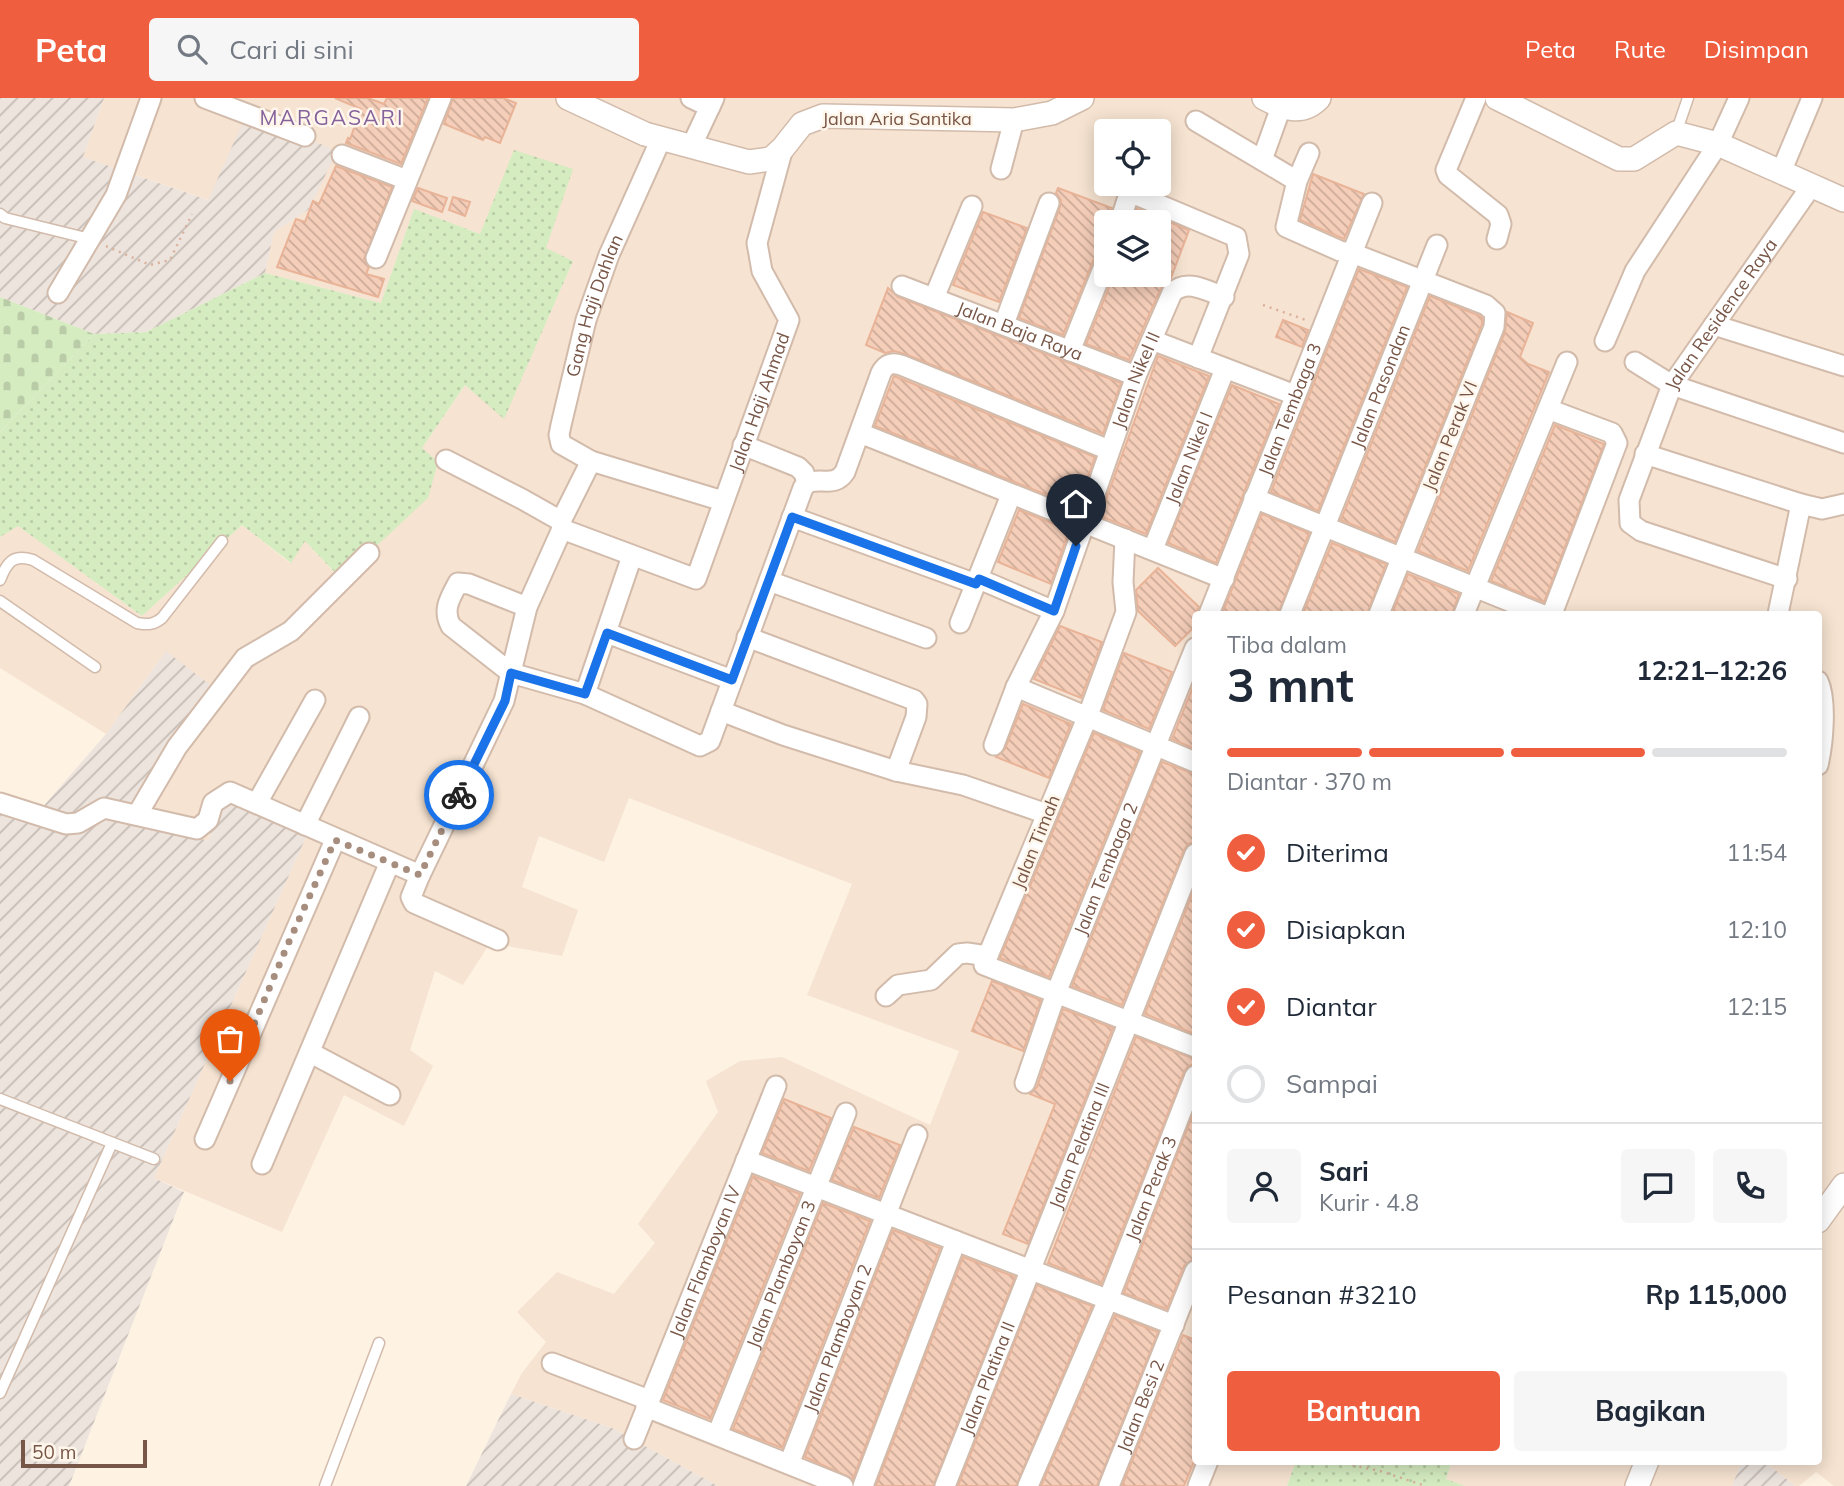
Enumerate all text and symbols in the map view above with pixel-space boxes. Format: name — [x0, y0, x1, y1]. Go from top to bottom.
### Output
search box — [149, 18, 639, 81]
text: Peta — [35, 29, 107, 70]
icon: search — [173, 30, 211, 68]
text: Cari di sini — [229, 33, 354, 66]
text: Peta — [1525, 34, 1576, 64]
text: Rute — [1614, 34, 1666, 64]
text: Disimpan — [1704, 34, 1809, 64]
district label: MARGASARI — [260, 104, 404, 130]
street label: Jalan Aria Santika — [822, 107, 972, 130]
map controls — [1094, 119, 1171, 287]
button: locate — [1094, 119, 1171, 196]
button: layers — [1094, 210, 1171, 287]
street label: Gang Haji Dahlan — [561, 230, 628, 379]
street label: Jalan Residence Raya — [1659, 234, 1782, 393]
street label: Jalan Baja Raya — [953, 296, 1086, 365]
street label: Jalan Pasondan — [1345, 321, 1415, 451]
street label: Jalan Nikel II — [1107, 328, 1165, 431]
street label: Jalan Haji Ahmad — [724, 329, 795, 475]
street label: Jalan Tembaga 3 — [1253, 340, 1326, 479]
street label: Jalan Perak VI — [1417, 377, 1482, 494]
street label: Jalan Nikel I — [1160, 408, 1218, 507]
pin — [1046, 474, 1106, 546]
icon: home — [1057, 485, 1095, 523]
text: Tiba dalam — [1227, 630, 1347, 659]
text: 12:21–12:26 — [1636, 654, 1787, 687]
text: 3 mnt — [1227, 656, 1354, 714]
courier — [424, 760, 494, 830]
text: Diantar · 370 m — [1227, 767, 1392, 796]
icon: bike — [440, 776, 478, 814]
street label: Jalan Timah — [1006, 791, 1065, 892]
street label: Jalan Tembaga 2 — [1069, 799, 1143, 938]
icon: check — [1227, 834, 1265, 872]
text: Diterima — [1286, 836, 1389, 869]
text: 11:54 — [1727, 838, 1787, 867]
icon: check — [1227, 911, 1265, 949]
text: Disiapkan — [1286, 913, 1406, 946]
text: 12:10 — [1727, 915, 1787, 944]
icon: check — [1227, 988, 1265, 1026]
text: Diantar — [1286, 990, 1377, 1023]
text: 12:15 — [1727, 992, 1787, 1021]
pin — [200, 1009, 260, 1081]
icon: bag — [211, 1020, 249, 1058]
text: Sampai — [1286, 1067, 1378, 1100]
street label: Jalan Pelatina III — [1044, 1079, 1115, 1212]
street label: Jalan Perak 3 — [1120, 1133, 1181, 1244]
button: person — [1227, 1149, 1301, 1223]
button: chat — [1621, 1149, 1695, 1223]
button: phone — [1713, 1149, 1787, 1223]
text: Sari — [1319, 1155, 1369, 1188]
street label: Jalan Flamboyan IV — [664, 1182, 746, 1341]
text: Kurir · 4.8 — [1319, 1188, 1419, 1217]
street label: Jalan Plamboyan 3 — [741, 1197, 821, 1351]
street label: Jalan Plamboyan 2 — [798, 1261, 877, 1415]
text: Pesanan #3210 — [1227, 1278, 1417, 1311]
text: Rp 115,000 — [1645, 1278, 1787, 1311]
street label: Jalan Platina II — [954, 1318, 1020, 1438]
street label: Jalan Besi 2 — [1112, 1356, 1169, 1456]
button: Bantuan — [1227, 1371, 1500, 1451]
button: Bagikan — [1514, 1371, 1787, 1451]
scale bar — [21, 1437, 147, 1469]
text: 50 m — [32, 1440, 76, 1464]

